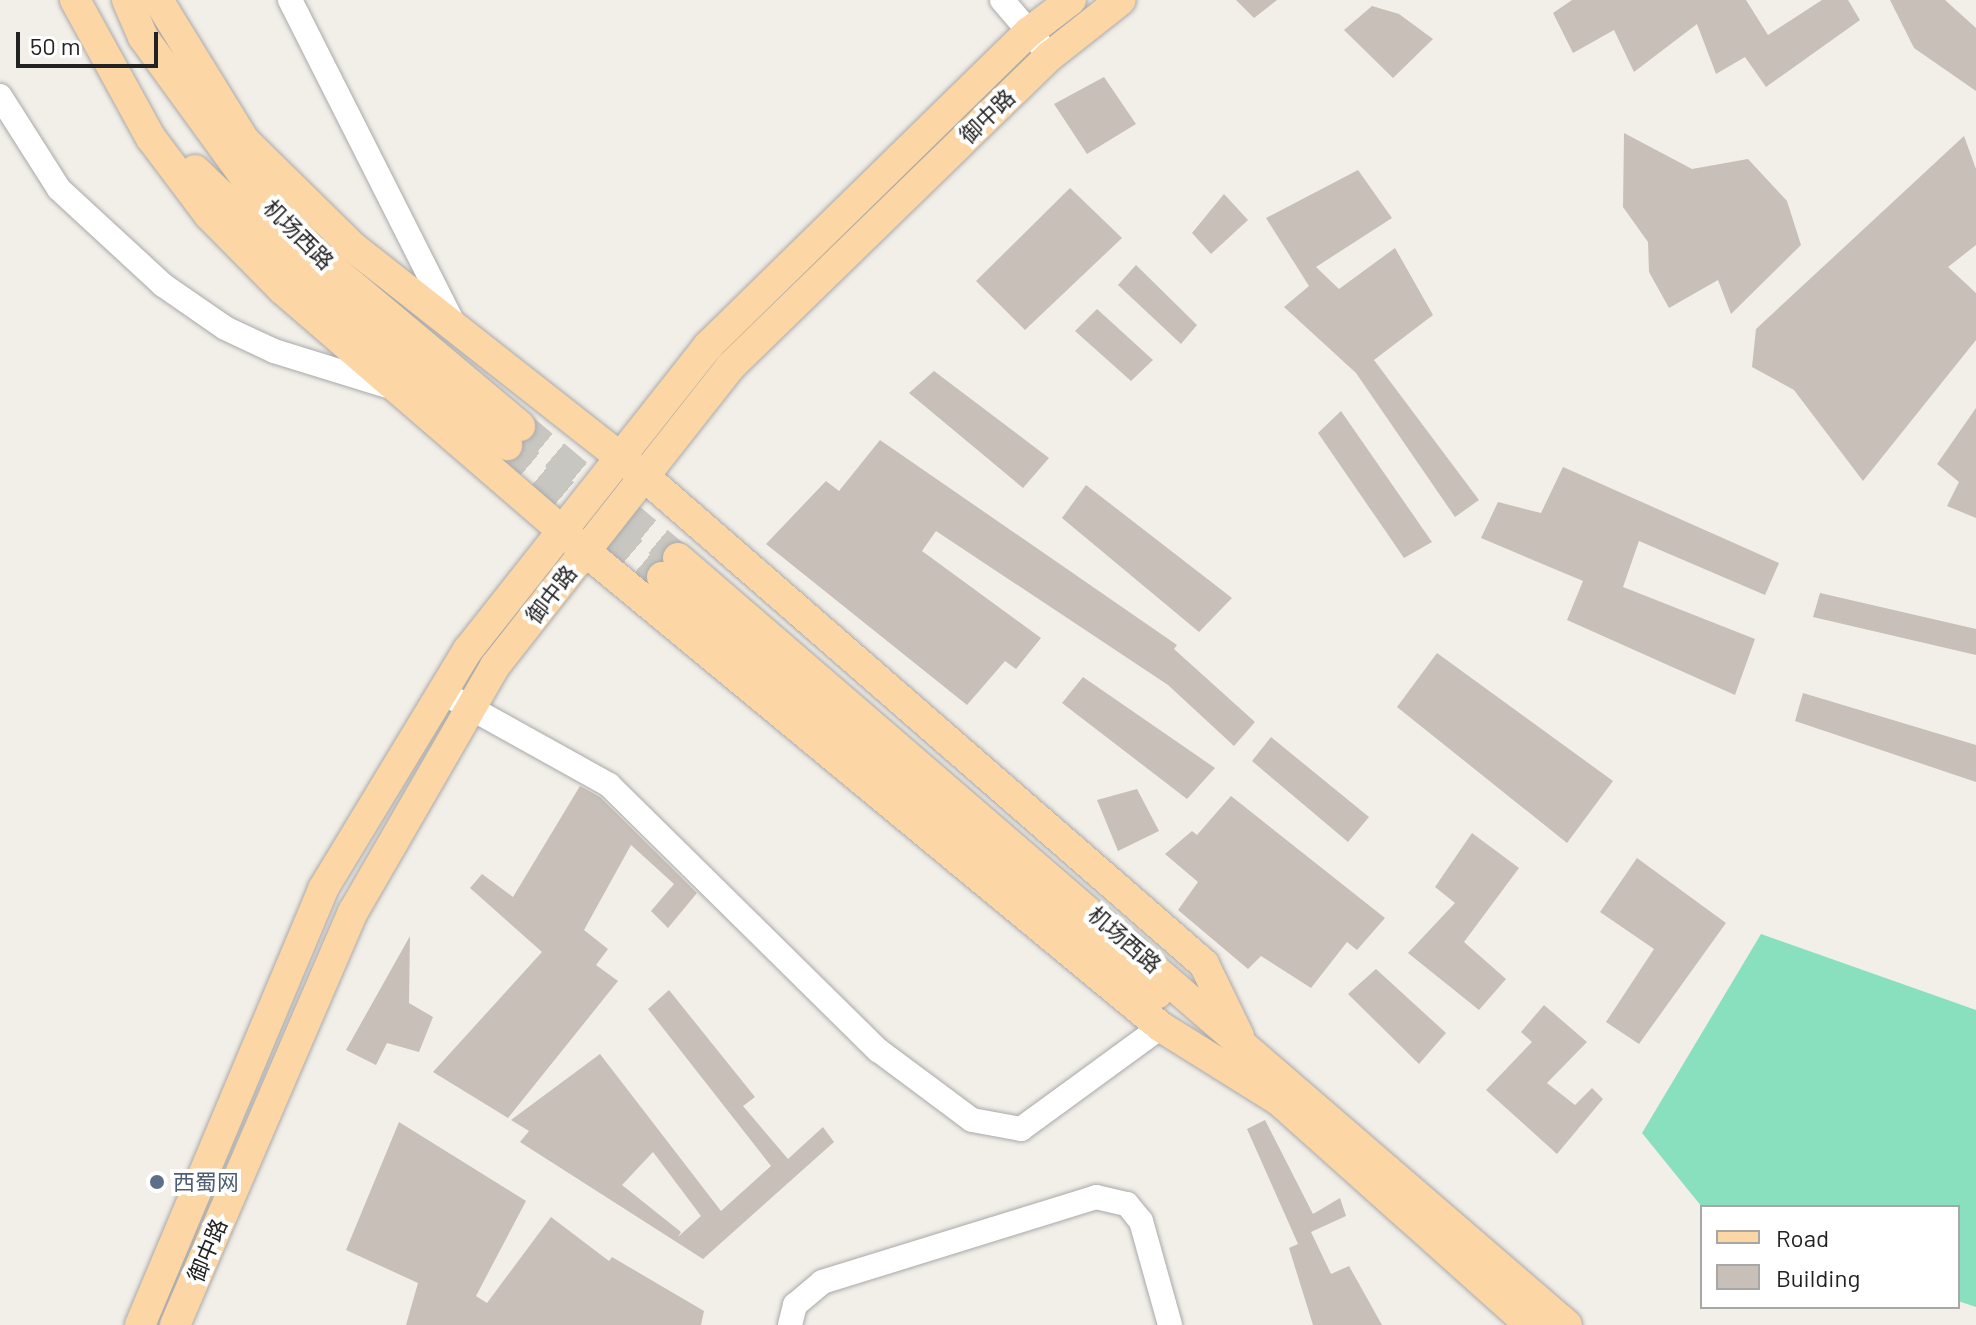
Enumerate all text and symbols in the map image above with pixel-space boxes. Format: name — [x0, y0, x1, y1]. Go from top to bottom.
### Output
scale bar — [20, 16, 162, 66]
text: 50 m — [30, 31, 81, 60]
street label: 御中路 — [954, 84, 1020, 148]
street label: 机场西路 — [259, 194, 339, 274]
street label: 御中路 — [520, 560, 582, 628]
street label: 机场西路 — [1083, 900, 1167, 978]
place label: 西蜀网 — [173, 1169, 239, 1195]
marker: 西蜀网 — [148, 1173, 166, 1191]
legend — [1700, 1205, 1960, 1309]
street label: 御中路 — [182, 1214, 232, 1286]
text: Road — [1776, 1223, 1829, 1252]
text: Building — [1776, 1263, 1860, 1292]

